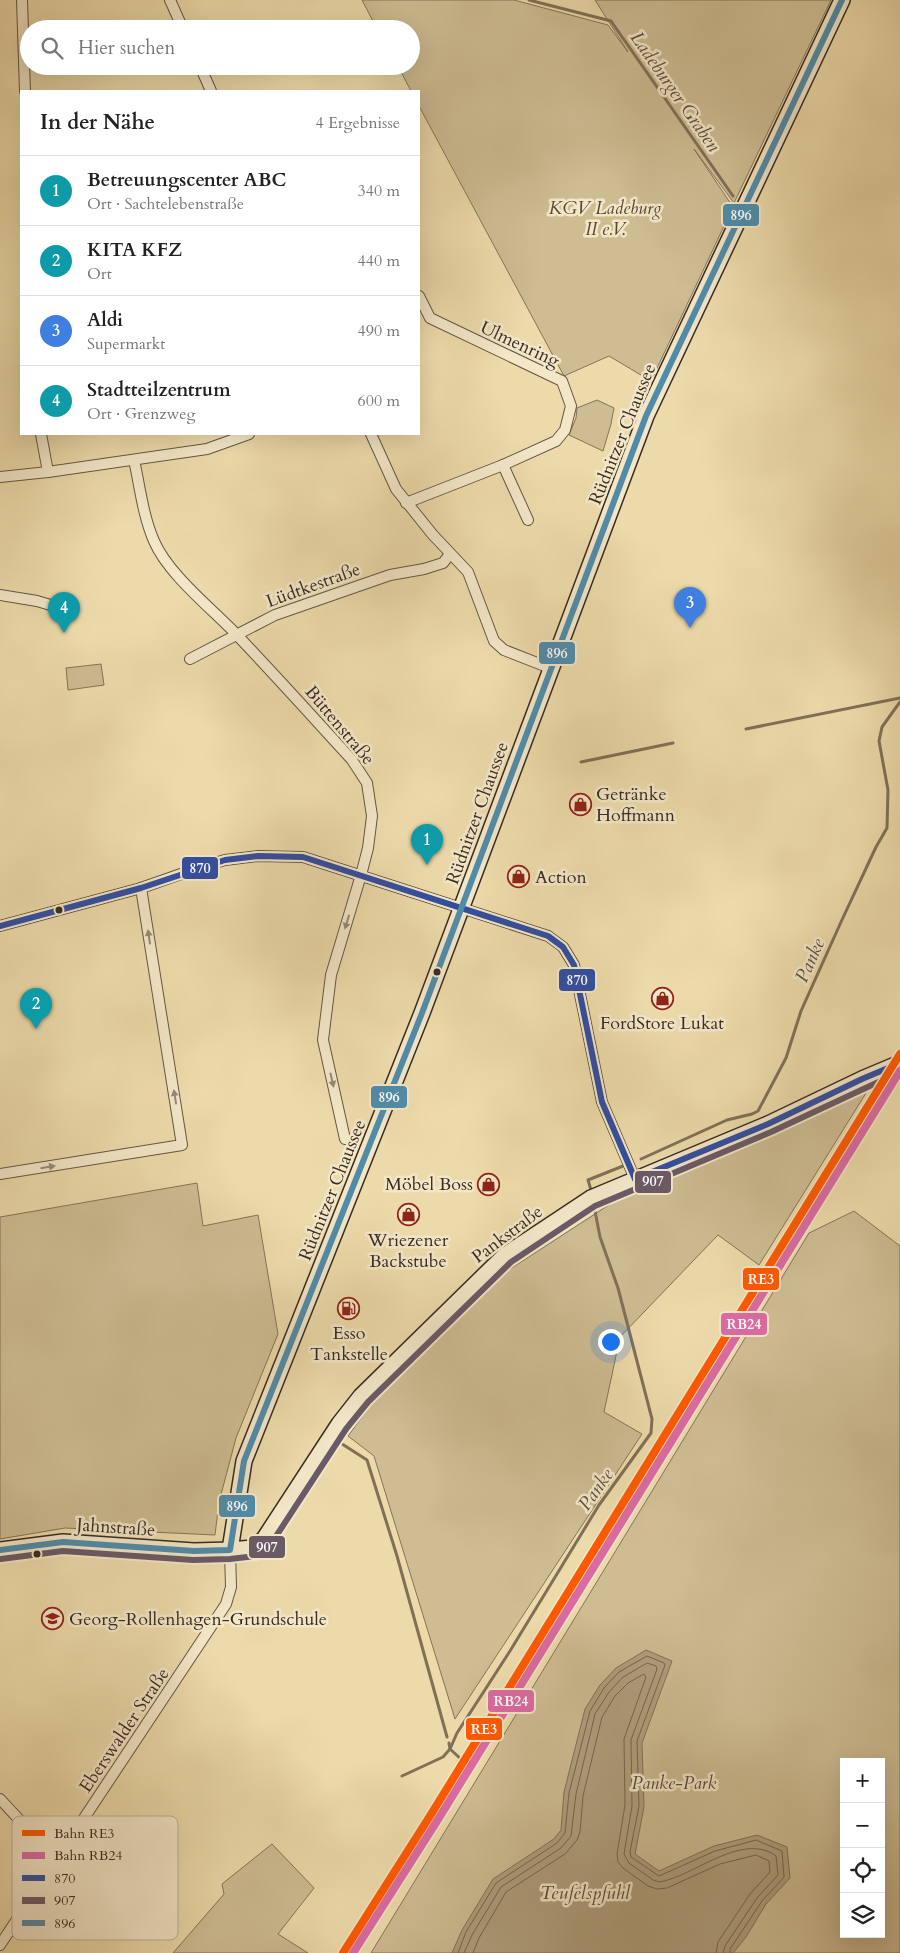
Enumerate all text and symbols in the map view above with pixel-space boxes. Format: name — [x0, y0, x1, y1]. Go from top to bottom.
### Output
search box — [20, 20, 420, 75]
water label: Ladeburger Graben — [624, 26, 727, 158]
icon: search — [38, 34, 66, 62]
text: Hier suchen — [78, 35, 175, 61]
text: In der Nähe — [40, 108, 155, 137]
text: 4 Ergebnisse — [315, 112, 400, 134]
text: Betreuungscenter ABC — [87, 167, 286, 193]
text: 1 — [52, 180, 60, 202]
text: 340 m — [358, 180, 400, 202]
text: Ort · Sachtelebenstraße — [87, 193, 244, 215]
park label: KGV Ladeburg II e.V. — [549, 196, 661, 242]
line badge: 896 — [722, 203, 760, 227]
text: 896 — [730, 206, 752, 225]
text: KITA KFZ — [87, 237, 182, 263]
text: 2 — [52, 250, 60, 272]
text: 440 m — [358, 250, 400, 272]
text: Ort — [87, 263, 112, 285]
text: Aldi — [87, 307, 123, 333]
street label: Ulmenring — [476, 315, 564, 374]
text: 3 — [52, 320, 60, 342]
text: 490 m — [358, 320, 400, 342]
text: Supermarkt — [87, 333, 165, 355]
street label: Rüdnitzer Chaussee — [583, 360, 662, 509]
text: Stadtteilzentrum — [87, 377, 231, 403]
text: 4 — [52, 390, 60, 412]
text: 600 m — [358, 390, 400, 412]
text: Ort · Grenzweg — [87, 403, 195, 425]
street label: Lüdtkestraße — [262, 557, 364, 614]
pin: 3 — [674, 587, 706, 628]
pin: 4 — [48, 592, 80, 633]
line badge: 896 — [538, 641, 576, 665]
text: 896 — [546, 644, 568, 663]
street label: Büttenstraße — [299, 680, 380, 770]
street label: Rüdnitzer Chaussee — [440, 738, 515, 888]
place label: Getränke Hoffmann — [596, 782, 676, 828]
shop icon: Getränke Hoffmann — [568, 792, 592, 816]
pin: 1 — [411, 824, 443, 865]
line badge: 870 — [181, 856, 219, 880]
text: 870 — [189, 859, 211, 878]
shop icon: Action — [507, 865, 531, 889]
place label: Action — [535, 865, 587, 890]
unlabelled marker — [54, 905, 64, 915]
one-way arrow — [343, 914, 351, 929]
one-way arrow — [145, 928, 153, 944]
water label: Panke — [789, 934, 831, 987]
unlabelled marker — [432, 967, 442, 977]
line badge: 870 — [558, 968, 596, 992]
text: 870 — [566, 971, 588, 990]
shop icon: FordStore Lukat — [650, 986, 674, 1010]
pin: 2 — [20, 988, 52, 1029]
place label: FordStore Lukat — [600, 1011, 724, 1036]
one-way arrow — [328, 1073, 336, 1088]
line badge: 896 — [370, 1085, 408, 1109]
text: 896 — [378, 1088, 400, 1107]
one-way arrow — [171, 1089, 179, 1105]
street label: Rüdnitzer Chaussee — [293, 1116, 372, 1265]
one-way arrow — [41, 1162, 57, 1170]
line badge: 907 — [634, 1170, 672, 1194]
place label: Möbel Boss — [385, 1172, 473, 1197]
shop icon: Möbel Boss — [477, 1172, 501, 1196]
text: 907 — [642, 1172, 664, 1191]
street label: Pankstraße — [467, 1199, 548, 1269]
shop icon: Wriezener Backstube — [396, 1203, 420, 1227]
place label: Wriezener Backstube — [367, 1228, 449, 1274]
line badge: RE3 — [742, 1267, 780, 1291]
text: RE3 — [748, 1270, 774, 1289]
fuel station icon: Esso Tankstelle — [337, 1296, 361, 1320]
line badge: RB24 — [720, 1312, 768, 1336]
text: RB24 — [727, 1315, 761, 1334]
place label: Esso Tankstelle — [310, 1321, 388, 1367]
your location — [598, 1329, 624, 1355]
water label: Panke — [572, 1463, 620, 1516]
line badge: 896 — [218, 1494, 256, 1518]
text: 896 — [226, 1497, 248, 1516]
street label: Jahnstraße — [73, 1512, 156, 1543]
line badge: 907 — [248, 1535, 286, 1559]
text: 907 — [256, 1538, 278, 1557]
unlabelled marker — [32, 1549, 42, 1559]
school or university icon: Georg-Rollenhagen-Grundschule — [41, 1607, 65, 1631]
place label: Georg-Rollenhagen-Grundschule — [69, 1607, 327, 1632]
street label: Eberswalder Straße — [73, 1663, 175, 1798]
line badge: RB24 — [487, 1689, 535, 1713]
text: RB24 — [494, 1692, 528, 1711]
line badge: RE3 — [465, 1717, 503, 1741]
text: RE3 — [471, 1720, 497, 1739]
map controls — [840, 1758, 885, 1938]
button: + — [840, 1758, 885, 1803]
park label: Panke-Park — [631, 1771, 717, 1796]
button: − — [840, 1803, 885, 1848]
legend — [12, 1816, 178, 1940]
text: Bahn RE3 — [54, 1824, 114, 1843]
text: Bahn RB24 — [54, 1846, 123, 1865]
button: locate — [840, 1848, 885, 1893]
text: 870 — [54, 1869, 76, 1888]
water label: Teufelspfuhl — [540, 1880, 631, 1906]
text: 907 — [54, 1891, 76, 1910]
button: layers — [840, 1893, 885, 1938]
text: 896 — [54, 1914, 76, 1933]

